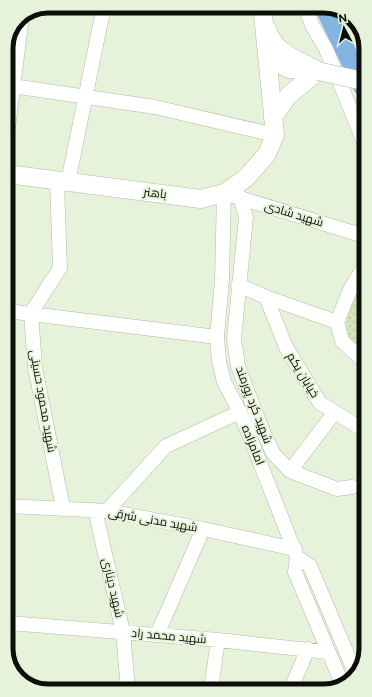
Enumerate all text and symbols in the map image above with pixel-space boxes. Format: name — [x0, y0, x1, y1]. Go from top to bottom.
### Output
north arrow — [324, 8, 364, 48]
text: N — [338, 12, 348, 26]
street label: باهنر — [142, 185, 167, 201]
street label: شهید شادی — [263, 198, 325, 230]
street label: شهید محمود حسینی — [27, 349, 59, 454]
street label: خیابان یکم — [283, 350, 322, 401]
street label: شهید کرد پورمند — [231, 364, 275, 446]
street label: امامزاده — [239, 423, 267, 467]
street label: شهید مدنی شرقی — [107, 505, 199, 535]
street label: شهید دیناری — [99, 557, 127, 619]
street label: شهید محمد راد — [131, 626, 207, 646]

